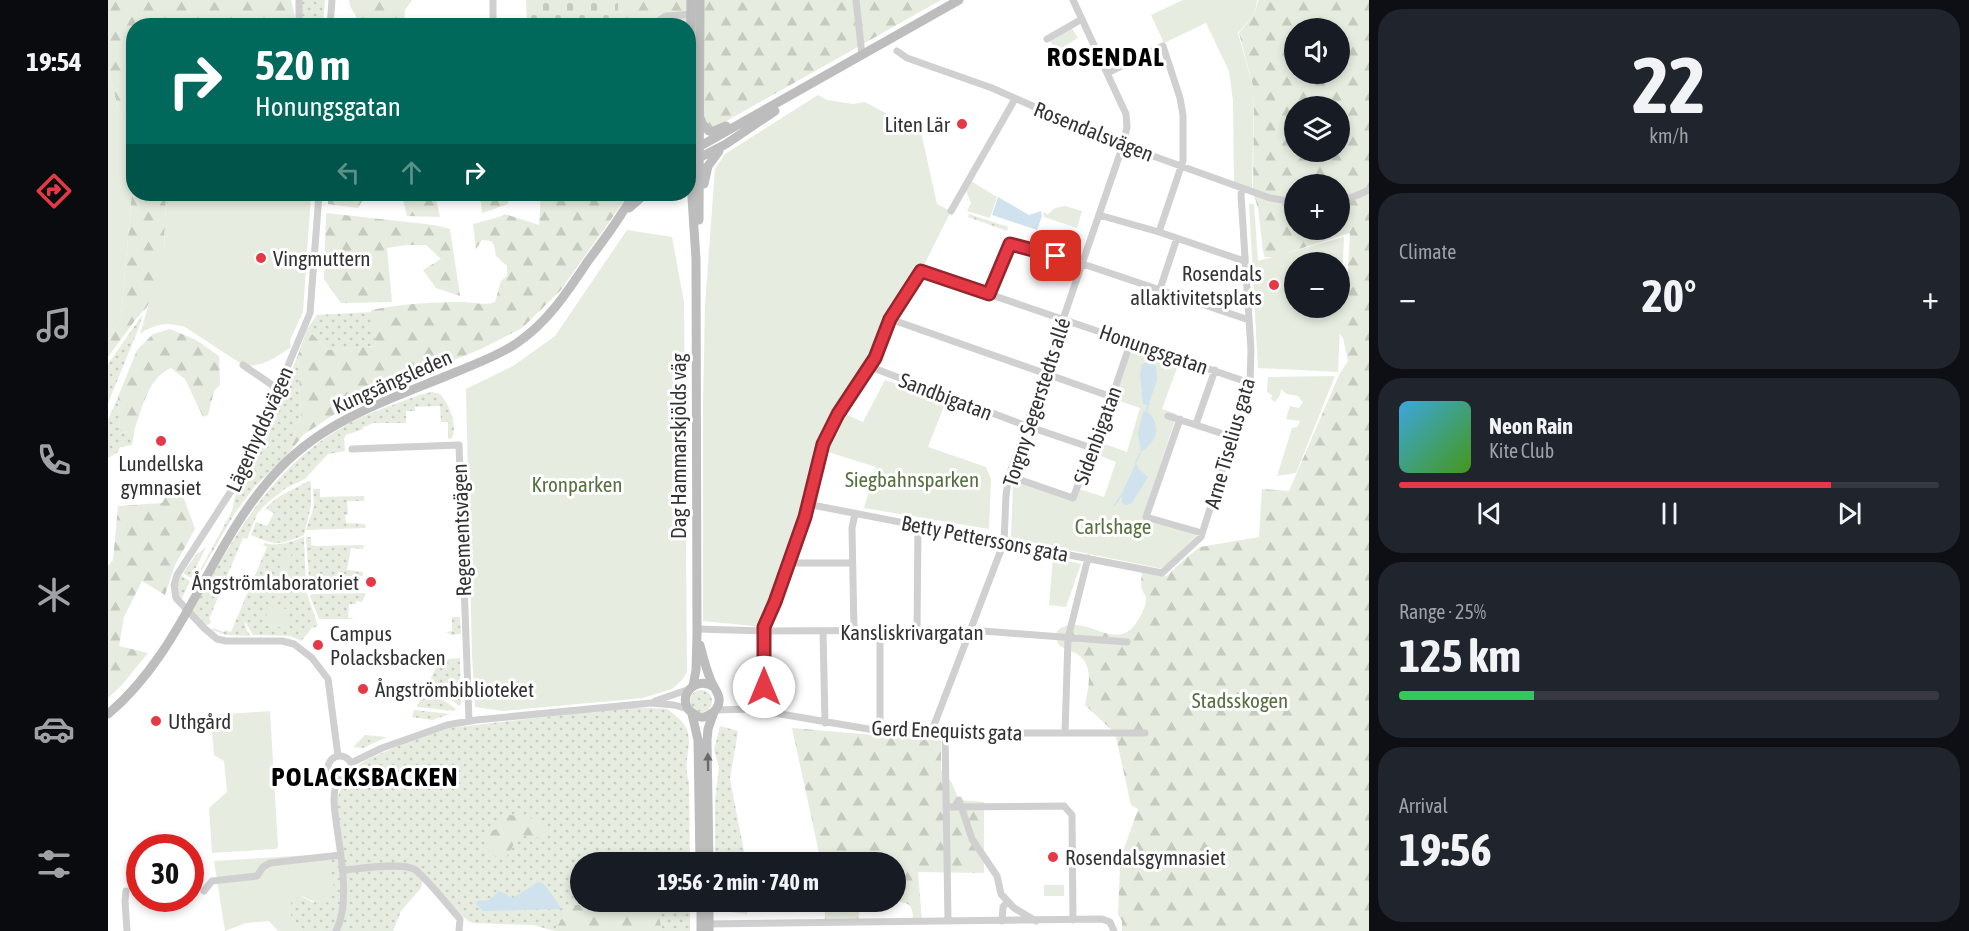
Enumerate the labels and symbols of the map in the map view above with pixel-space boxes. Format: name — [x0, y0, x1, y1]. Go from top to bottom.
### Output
district label: ROSENDAL — [1047, 41, 1165, 72]
street label: Rosendalsvägen — [1031, 96, 1157, 166]
place label: Liten Lär — [885, 112, 951, 136]
marker: Liten Lär — [955, 117, 969, 131]
pin — [1030, 230, 1081, 281]
place label: Vingmuttern — [273, 246, 370, 270]
marker: Vingmuttern — [254, 251, 268, 265]
place label: Rosendals allaktivitetsplats — [1130, 261, 1262, 309]
marker: Rosendals allaktivitetsplats — [1267, 278, 1281, 292]
street label: Torgny Segerstedts allé — [997, 315, 1075, 489]
street label: Honungsgatan — [1096, 319, 1212, 379]
street label: Kungsängsleden — [329, 344, 455, 418]
street label: Dag Hammarskjölds väg — [666, 353, 690, 539]
street label: Lägerhyddsvägen — [221, 363, 297, 495]
street label: Sandbigatan — [896, 367, 996, 425]
street label: Arne Tiselius gata — [1199, 375, 1259, 511]
street label: Sidenbigatan — [1068, 383, 1126, 487]
marker: Lundellska gymnasiet — [154, 434, 168, 448]
place label: Lundellska gymnasiet — [118, 451, 204, 499]
street label: Regementsvägen — [447, 463, 475, 597]
park label: Siegbahnsparken — [845, 467, 979, 491]
park label: Kronparken — [532, 472, 623, 496]
street label: Betty Petterssons gata — [899, 510, 1071, 566]
park label: Carlshage — [1075, 514, 1151, 538]
place label: Ångströmlaboratoriet — [192, 570, 359, 594]
marker: Ångströmlaboratoriet — [364, 575, 378, 589]
street label: Kansliskrivargatan — [840, 620, 984, 644]
place label: Campus Polacksbacken — [330, 621, 446, 669]
marker: Campus Polacksbacken — [311, 638, 325, 652]
position arrow — [732, 655, 796, 719]
place label: Ångströmbiblioteket — [375, 677, 534, 701]
marker: Ångströmbiblioteket — [356, 682, 370, 696]
park label: Stadsskogen — [1192, 688, 1288, 712]
place label: Uthgård — [168, 709, 231, 733]
marker: Uthgård — [149, 714, 163, 728]
street label: Gerd Enequists gata — [871, 715, 1023, 745]
one-way arrow — [703, 753, 713, 772]
district label: POLACKSBACKEN — [271, 761, 459, 792]
speed limit sign: 30 — [126, 834, 204, 912]
place label: Rosendalsgymnasiet — [1065, 845, 1226, 869]
marker: Rosendalsgymnasiet — [1046, 850, 1060, 864]

